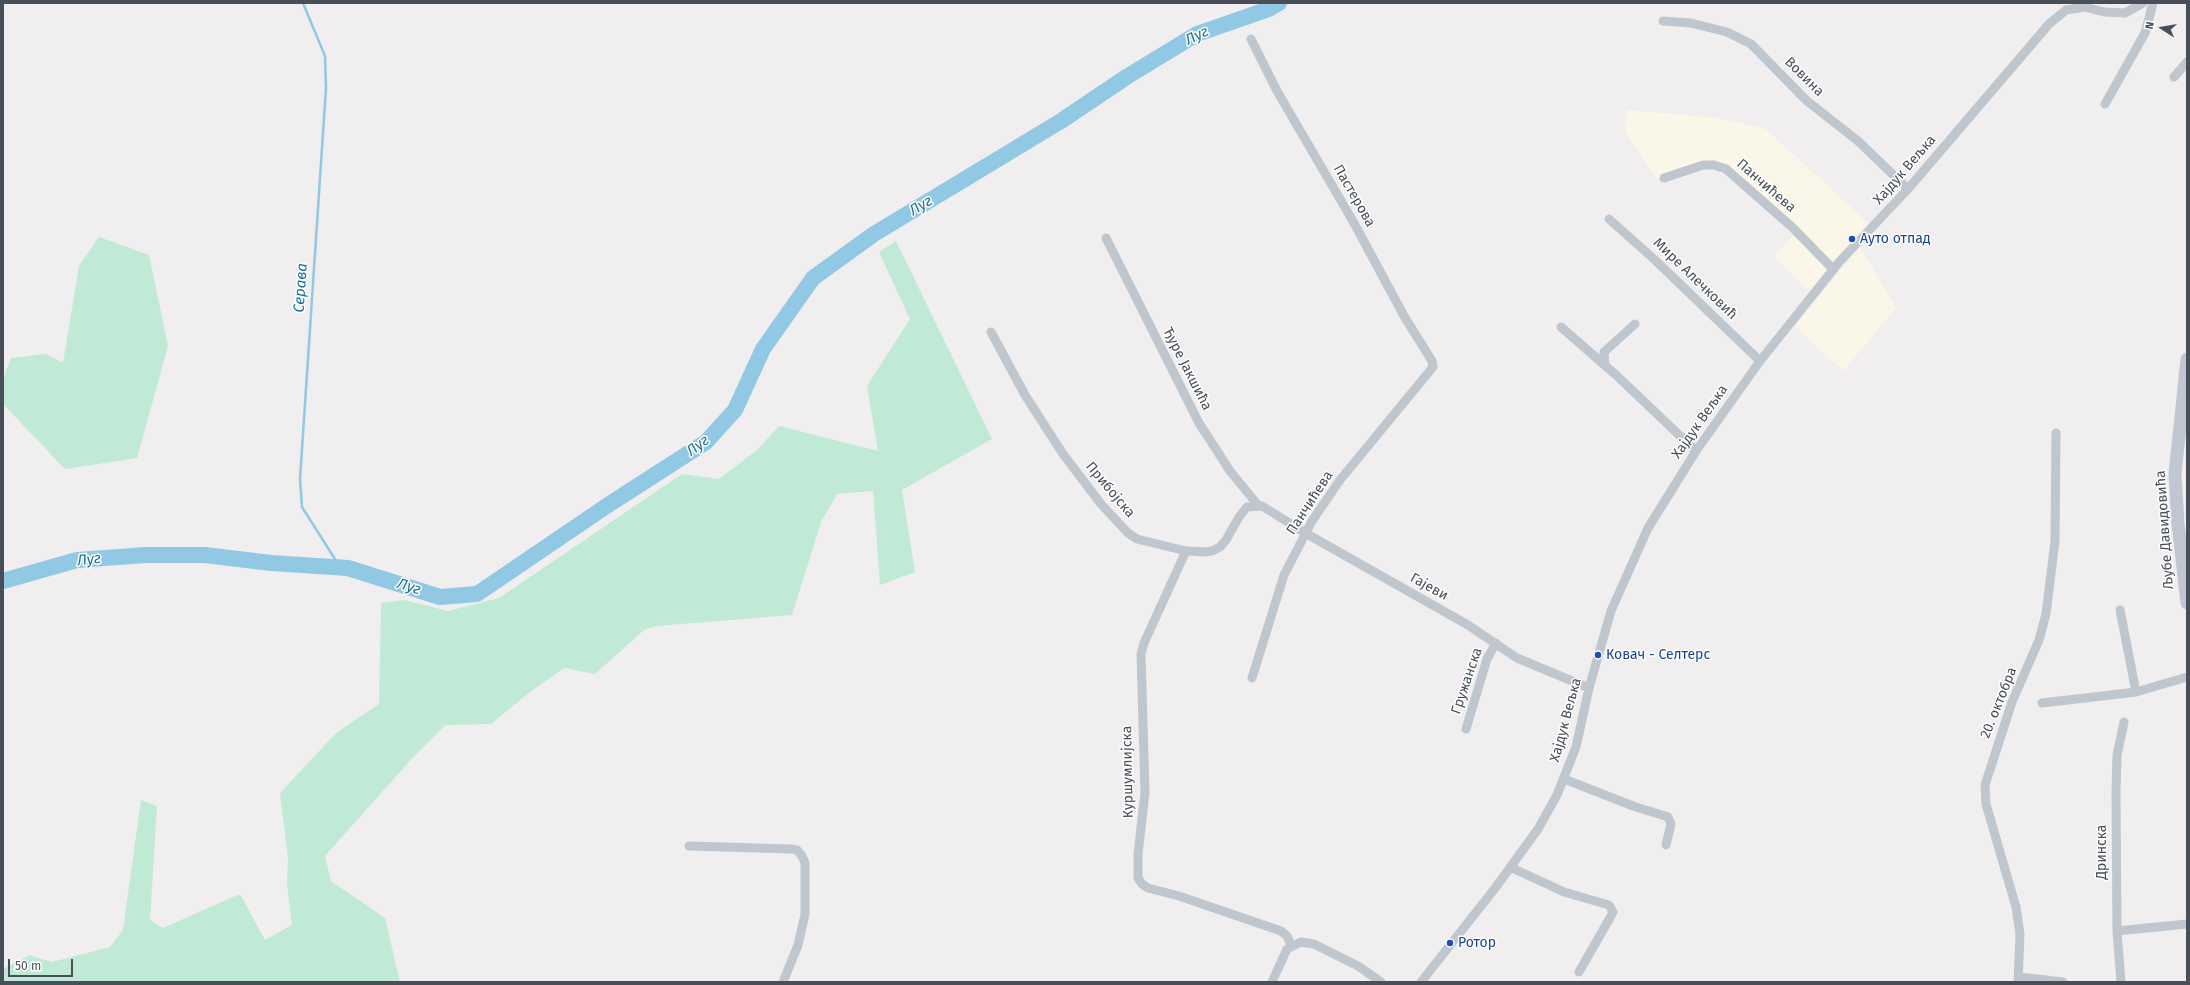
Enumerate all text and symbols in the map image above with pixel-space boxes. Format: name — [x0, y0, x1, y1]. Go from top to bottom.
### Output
north arrow — [2142, 8, 2182, 48]
text: N — [2143, 20, 2157, 30]
water label: Луг — [1182, 23, 1212, 49]
street label: Вовина — [1781, 54, 1827, 100]
street label: Хајдук Вељка — [1870, 132, 1940, 208]
street label: Панчићева — [1733, 156, 1799, 216]
street label: Пастерова — [1329, 162, 1379, 230]
water label: Луг — [906, 192, 936, 220]
place label: Ауто отпад — [1860, 231, 1931, 247]
marker: Ауто отпад — [1847, 234, 1857, 244]
street label: Мире Алечковић — [1649, 235, 1741, 323]
water label: Серава — [290, 263, 312, 313]
street label: Ђуре Јакшића — [1159, 325, 1215, 413]
street label: Хајдук Вељка — [1668, 382, 1732, 462]
water label: Луг — [683, 432, 713, 460]
street label: Прибојска — [1082, 459, 1138, 521]
street label: Панчићева — [1283, 468, 1337, 538]
street label: Љубе Давидовића — [2152, 470, 2178, 590]
water label: Луг — [76, 550, 102, 570]
street label: Гајеви — [1407, 570, 1451, 604]
water label: Луг — [395, 575, 423, 599]
street label: Гружанска — [1448, 645, 1486, 717]
place label: Ковач - Селтерс — [1606, 647, 1710, 663]
marker: Ковач - Селтерс — [1593, 650, 1603, 660]
street label: 20. октобра — [1977, 665, 2021, 741]
street label: Хајдук Вељка — [1547, 676, 1585, 764]
street label: Куршумлијска — [1119, 726, 1137, 818]
street label: Дринска — [2094, 825, 2110, 879]
place label: Ротор — [1458, 935, 1496, 951]
marker: Ротор — [1445, 938, 1455, 948]
scale bar — [10, 951, 75, 977]
text: 50 m — [15, 959, 41, 973]

